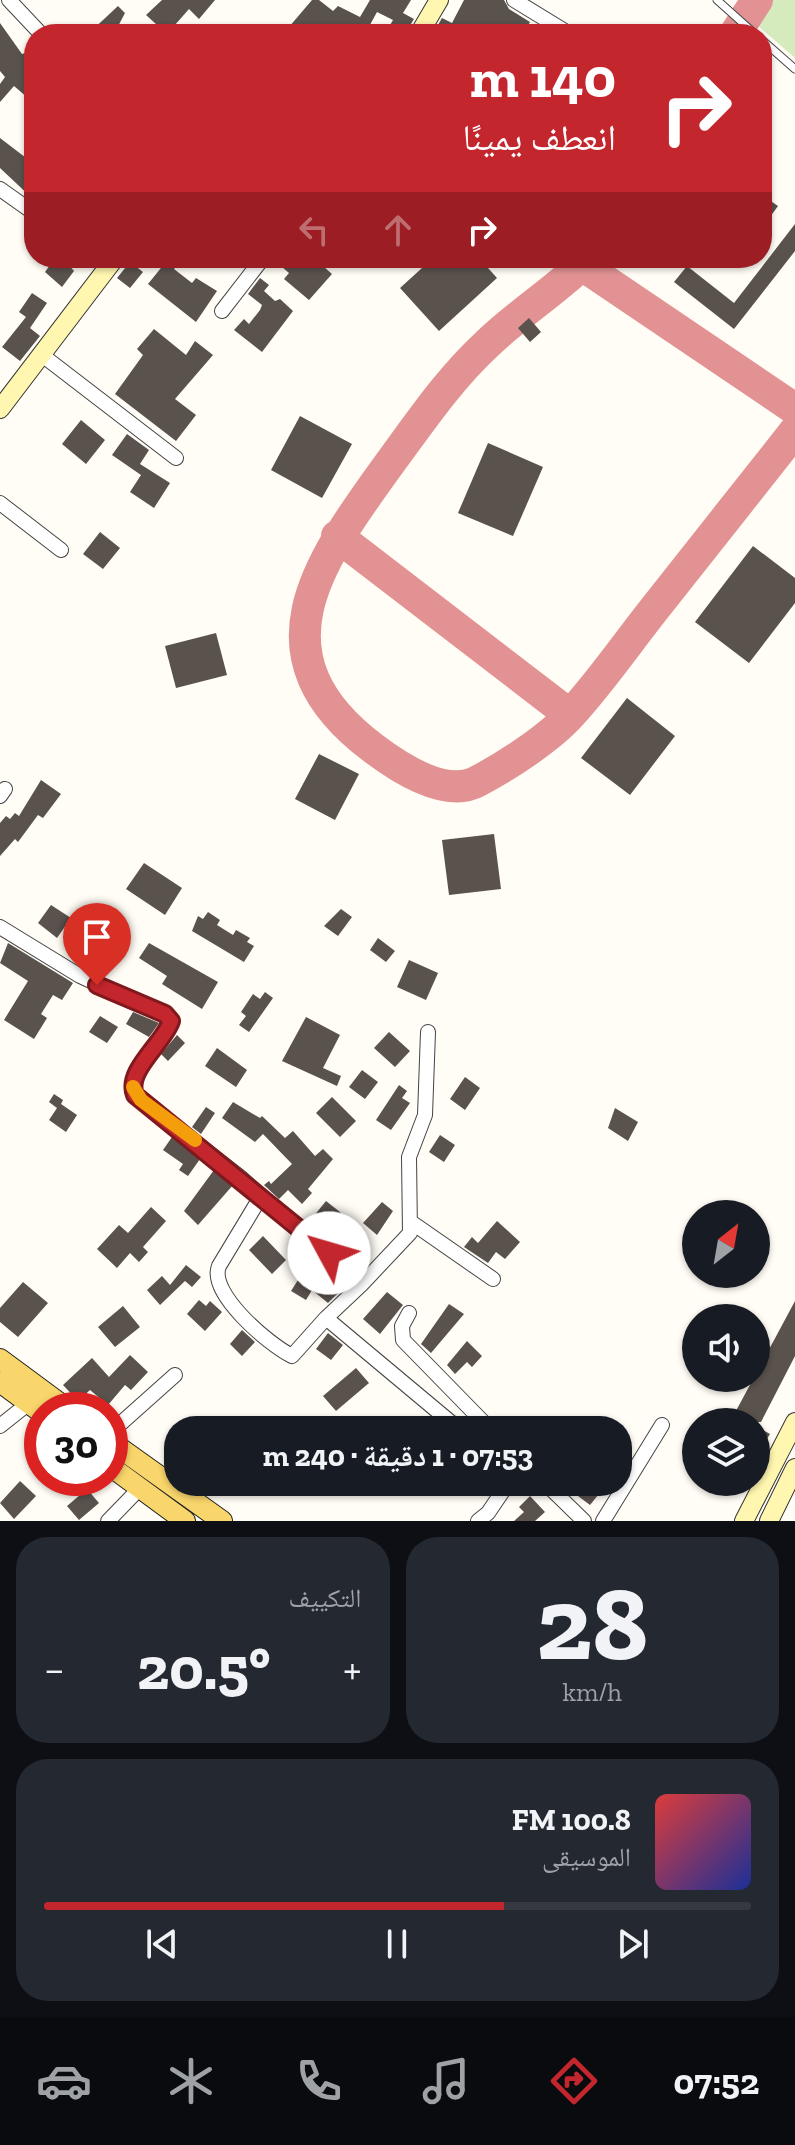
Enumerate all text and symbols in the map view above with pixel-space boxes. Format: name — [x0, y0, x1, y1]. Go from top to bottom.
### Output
text: 140 m — [470, 44, 616, 111]
icon: right — [644, 56, 748, 160]
text: انعطف يمينًا — [463, 116, 616, 159]
icon: left — [292, 208, 336, 252]
icon: ahead — [376, 208, 420, 252]
icon: right — [460, 208, 504, 252]
pin — [63, 903, 131, 985]
icon: arrive — [75, 915, 119, 959]
north arrow — [682, 1200, 770, 1288]
map controls — [682, 1200, 770, 1496]
position arrow — [287, 1211, 371, 1295]
button: sound — [682, 1304, 770, 1392]
speed limit sign: 30 — [24, 1392, 128, 1496]
button: layers — [682, 1408, 770, 1496]
text: 07:53 · 1 دقيقة · 240 m — [263, 1438, 533, 1474]
text: 28 — [536, 1561, 648, 1686]
text: التكييف — [289, 1582, 362, 1614]
text: 20.5° — [137, 1632, 271, 1704]
text: − — [44, 1642, 65, 1695]
text: + — [343, 1642, 362, 1695]
text: km/h — [563, 1676, 622, 1708]
text: 100.8 FM — [512, 1802, 631, 1838]
text: الموسيقى — [542, 1841, 631, 1873]
icon: previous — [140, 1922, 184, 1966]
icon: pause — [375, 1922, 419, 1966]
icon: next — [611, 1922, 655, 1966]
icon: car — [36, 2053, 92, 2109]
icon: climate — [163, 2053, 219, 2109]
icon: phone — [291, 2053, 347, 2109]
icon: music — [418, 2053, 474, 2109]
icon: directions — [546, 2053, 602, 2109]
text: 07:52 — [674, 2060, 759, 2103]

